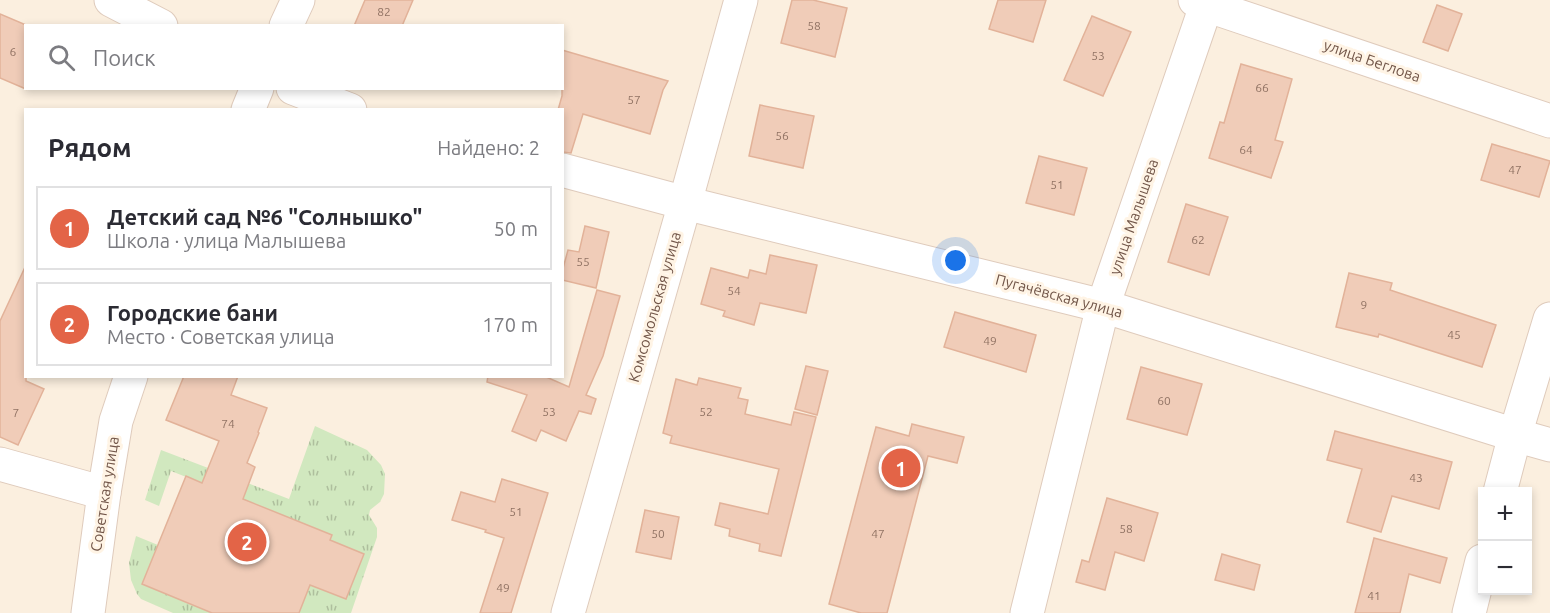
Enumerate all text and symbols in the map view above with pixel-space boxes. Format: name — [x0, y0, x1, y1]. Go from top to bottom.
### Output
house number: 82 — [377, 5, 391, 18]
house number: 58 — [807, 19, 821, 32]
search box — [24, 24, 564, 90]
street label: улица Беглова — [1322, 36, 1423, 85]
icon: search — [45, 41, 78, 74]
house number: 6 — [10, 45, 17, 58]
text: Поиск — [93, 45, 156, 70]
house number: 53 — [1091, 49, 1105, 62]
house number: 66 — [1255, 81, 1269, 94]
house number: 57 — [627, 93, 641, 106]
house number: 56 — [775, 129, 789, 142]
text: Рядом — [48, 133, 132, 162]
text: Найдено: 2 — [437, 136, 540, 159]
house number: 64 — [1239, 143, 1253, 156]
street label: улица Малышева — [1106, 157, 1161, 277]
house number: 47 — [1508, 163, 1522, 176]
house number: 51 — [1050, 178, 1064, 191]
text: Детский сад №6 "Солнышко" — [107, 204, 422, 229]
text: 1 — [64, 217, 75, 240]
text: 50 m — [494, 217, 538, 240]
text: Школа · улица Малышева — [107, 229, 346, 252]
street label: Комсомольская улица — [625, 230, 684, 384]
house number: 62 — [1191, 233, 1205, 246]
your location — [941, 246, 970, 275]
house number: 55 — [576, 255, 590, 268]
street label: Пугачёвская улица — [994, 270, 1124, 321]
house number: 54 — [727, 284, 741, 297]
house number: 9 — [1361, 298, 1367, 311]
text: Городские бани — [107, 300, 278, 325]
text: 2 — [64, 313, 75, 336]
text: 170 m — [482, 313, 538, 336]
text: Место · Советская улица — [107, 325, 334, 348]
house number: 45 — [1447, 328, 1461, 341]
house number: 49 — [983, 334, 997, 347]
house number: 60 — [1157, 394, 1171, 407]
house number: 53 — [542, 405, 556, 418]
house number: 52 — [699, 405, 713, 418]
house number: 7 — [13, 406, 19, 419]
house number: 74 — [221, 417, 235, 430]
street label: Советская улица — [87, 435, 122, 553]
pin: 1 — [882, 446, 920, 490]
house number: 43 — [1409, 471, 1423, 484]
map controls — [1478, 487, 1532, 595]
button: + — [1478, 487, 1532, 541]
house number: 51 — [509, 505, 523, 518]
pin: 2 — [228, 520, 266, 564]
house number: 58 — [1119, 522, 1133, 535]
house number: 50 — [651, 527, 665, 540]
house number: 47 — [871, 527, 885, 540]
button: − — [1478, 541, 1532, 595]
house number: 49 — [496, 581, 510, 594]
house number: 41 — [1367, 589, 1381, 602]

